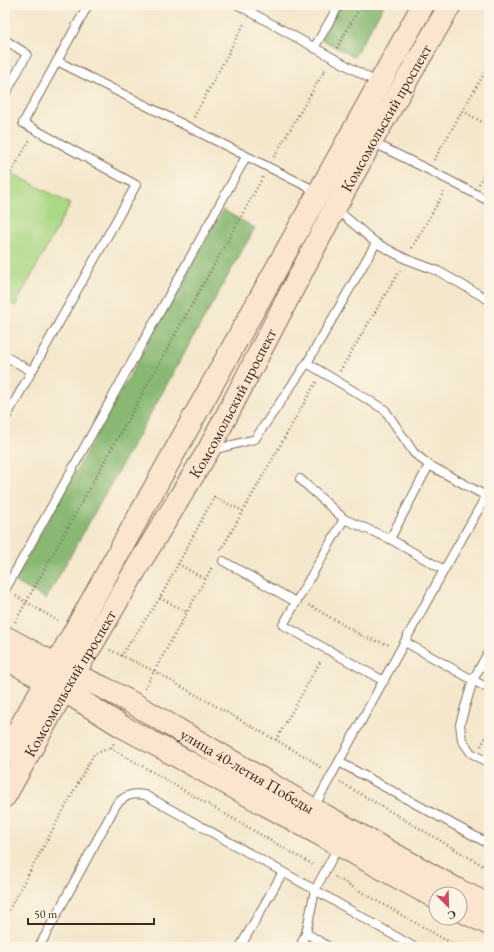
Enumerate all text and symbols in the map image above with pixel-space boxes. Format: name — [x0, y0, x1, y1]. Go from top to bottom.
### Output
street label: Комсомольский проспект — [335, 40, 436, 195]
street label: Комсомольский проспект — [183, 324, 281, 482]
street label: Комсомольский проспект — [18, 605, 121, 760]
street label: улица 40-летия Победы — [177, 723, 318, 818]
north arrow — [428, 886, 468, 926]
scale bar — [28, 900, 154, 926]
text: 50 m — [34, 906, 58, 922]
text: С — [445, 907, 458, 923]

